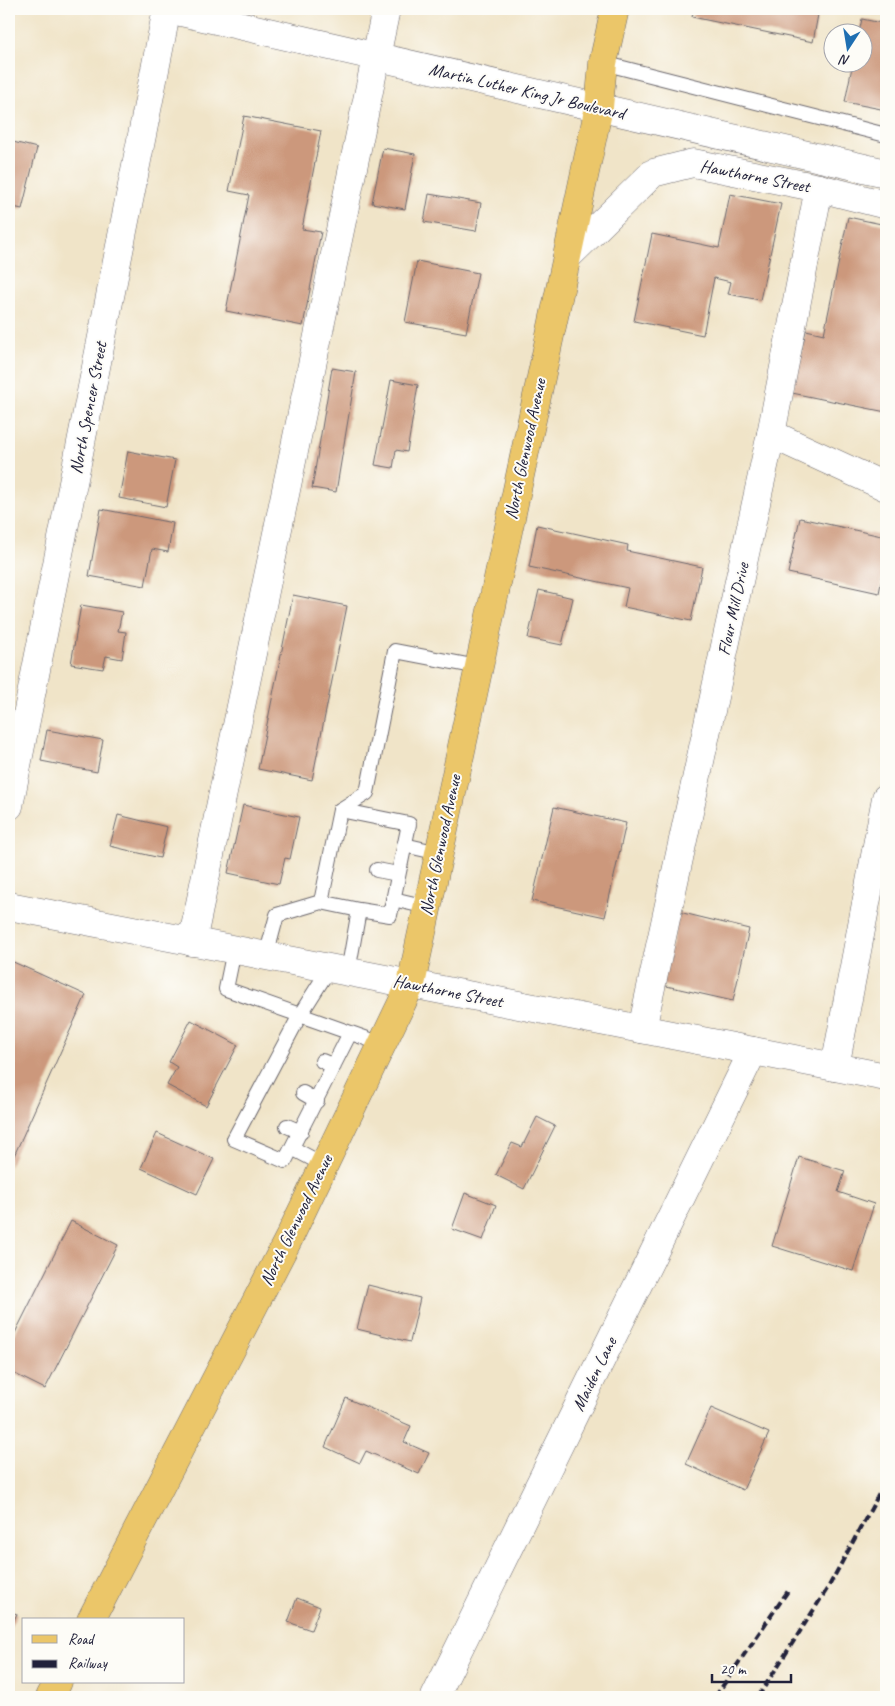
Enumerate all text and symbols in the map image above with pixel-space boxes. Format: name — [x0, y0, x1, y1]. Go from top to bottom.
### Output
north arrow — [822, 22, 872, 72]
text: N — [837, 51, 851, 69]
street label: Martin Luther King Jr Boulevard — [427, 58, 630, 125]
street label: Hawthorne Street — [698, 155, 814, 198]
street label: North Spencer Street — [64, 338, 112, 476]
street label: North Glenwood Avenue — [499, 376, 551, 521]
street label: Flour Mill Drive — [712, 559, 754, 657]
street label: North Glenwood Avenue — [414, 772, 466, 917]
street label: Hawthorne Street — [391, 970, 507, 1013]
street label: North Glenwood Avenue — [255, 1150, 338, 1289]
street label: Maiden Lane — [567, 1333, 622, 1414]
legend — [22, 1618, 185, 1684]
text: Road — [68, 1630, 95, 1649]
scale bar — [712, 1651, 791, 1683]
text: Railway — [68, 1654, 109, 1673]
text: 20 m — [720, 1660, 747, 1679]

